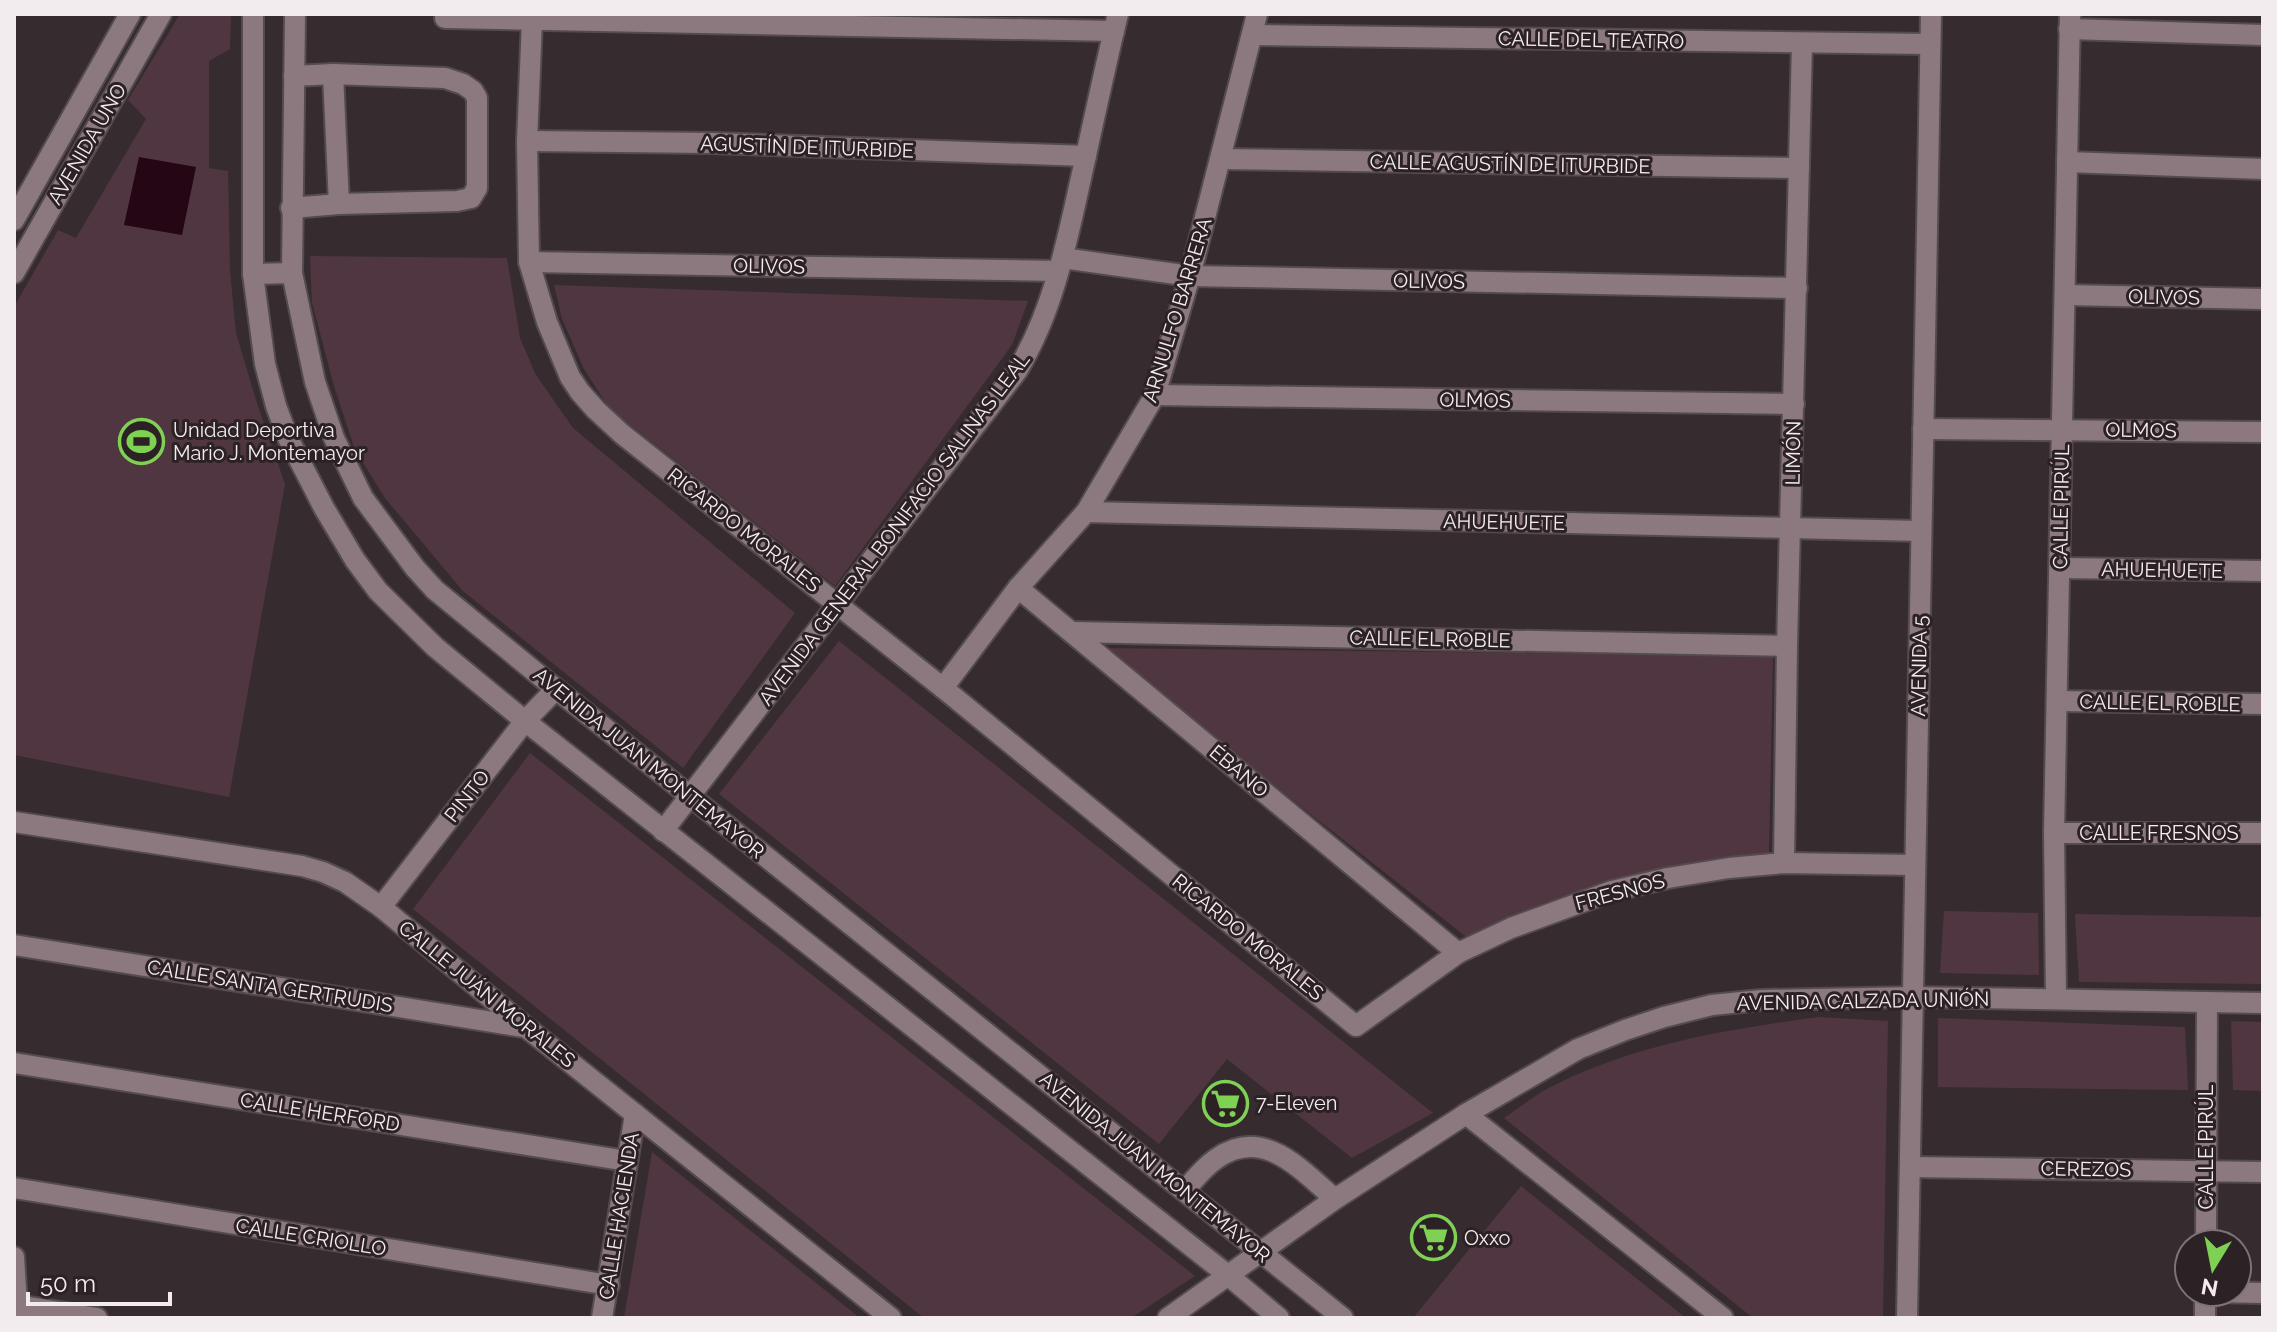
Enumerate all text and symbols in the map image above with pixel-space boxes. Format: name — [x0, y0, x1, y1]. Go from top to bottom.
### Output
street label: CALLE DEL TEATRO — [1498, 26, 1684, 54]
street label: AVENIDA UNO — [43, 79, 131, 209]
street label: AGUSTÍN DE ITURBIDE — [700, 131, 914, 163]
street label: CALLE AGUSTÍN DE ITURBIDE — [1369, 150, 1651, 178]
street label: ARNULFO BARRERA — [1137, 214, 1217, 405]
street label: OLIVOS — [733, 253, 805, 279]
street label: OLIVOS — [1393, 268, 1465, 294]
street label: OLIVOS — [2128, 284, 2200, 310]
street label: AVENIDA GENERAL BONIFACIO SALINAS LEAL — [753, 348, 1035, 710]
street label: OLMOS — [1439, 387, 1511, 413]
street label: OLMOS — [2105, 417, 2177, 443]
sports icon: Unidad Deportiva Mario J. Montemayor — [118, 418, 166, 466]
place label: Unidad Deportiva Mario J. Montemayor — [173, 418, 365, 465]
street label: LIMÓN — [1780, 420, 1806, 486]
street label: CALLE PIRÚL — [2048, 444, 2074, 570]
street label: RICARDO MORALES — [663, 463, 825, 597]
street label: AHUEHUETE — [1443, 509, 1565, 535]
street label: AHUEHUETE — [2101, 557, 2223, 583]
street label: AVENIDA 5 — [1906, 615, 1932, 717]
street label: CALLE EL ROBLE — [1349, 626, 1511, 652]
street label: AVENIDA JUAN MONTEMAYOR — [529, 662, 769, 864]
street label: CALLE EL ROBLE — [2079, 690, 2241, 716]
street label: ÉBANO — [1205, 740, 1273, 802]
street label: PINTO — [439, 765, 495, 827]
street label: CALLE FRESNOS — [2079, 821, 2239, 845]
street label: RICARDO MORALES — [1168, 869, 1328, 1005]
street label: FRESNOS — [1573, 869, 1667, 915]
street label: CALLE JUÁN MORALES — [394, 915, 580, 1073]
street label: CALLE SANTA GERTRUDIS — [145, 955, 395, 1017]
street label: AVENIDA CALZADA UNIÓN — [1736, 987, 1990, 1015]
street label: AVENIDA JUAN MONTEMAYOR — [1035, 1066, 1275, 1268]
supermarket icon: 7-Eleven — [1201, 1079, 1249, 1127]
street label: CALLE PIRÚL — [2194, 1084, 2218, 1209]
street label: CALLE HERFORD — [238, 1088, 402, 1136]
place label: 7-Eleven — [1256, 1091, 1337, 1115]
street label: CALLE HACIENDA — [594, 1130, 644, 1301]
street label: CEREZOS — [2041, 1156, 2131, 1182]
street label: CALLE CRIOLLO — [234, 1213, 388, 1261]
supermarket icon: Oxxo — [1409, 1214, 1457, 1262]
place label: Oxxo — [1464, 1226, 1511, 1250]
north arrow — [2173, 1228, 2253, 1308]
scale bar — [28, 1256, 170, 1306]
text: 50 m — [40, 1269, 96, 1298]
text: N — [2199, 1273, 2220, 1302]

